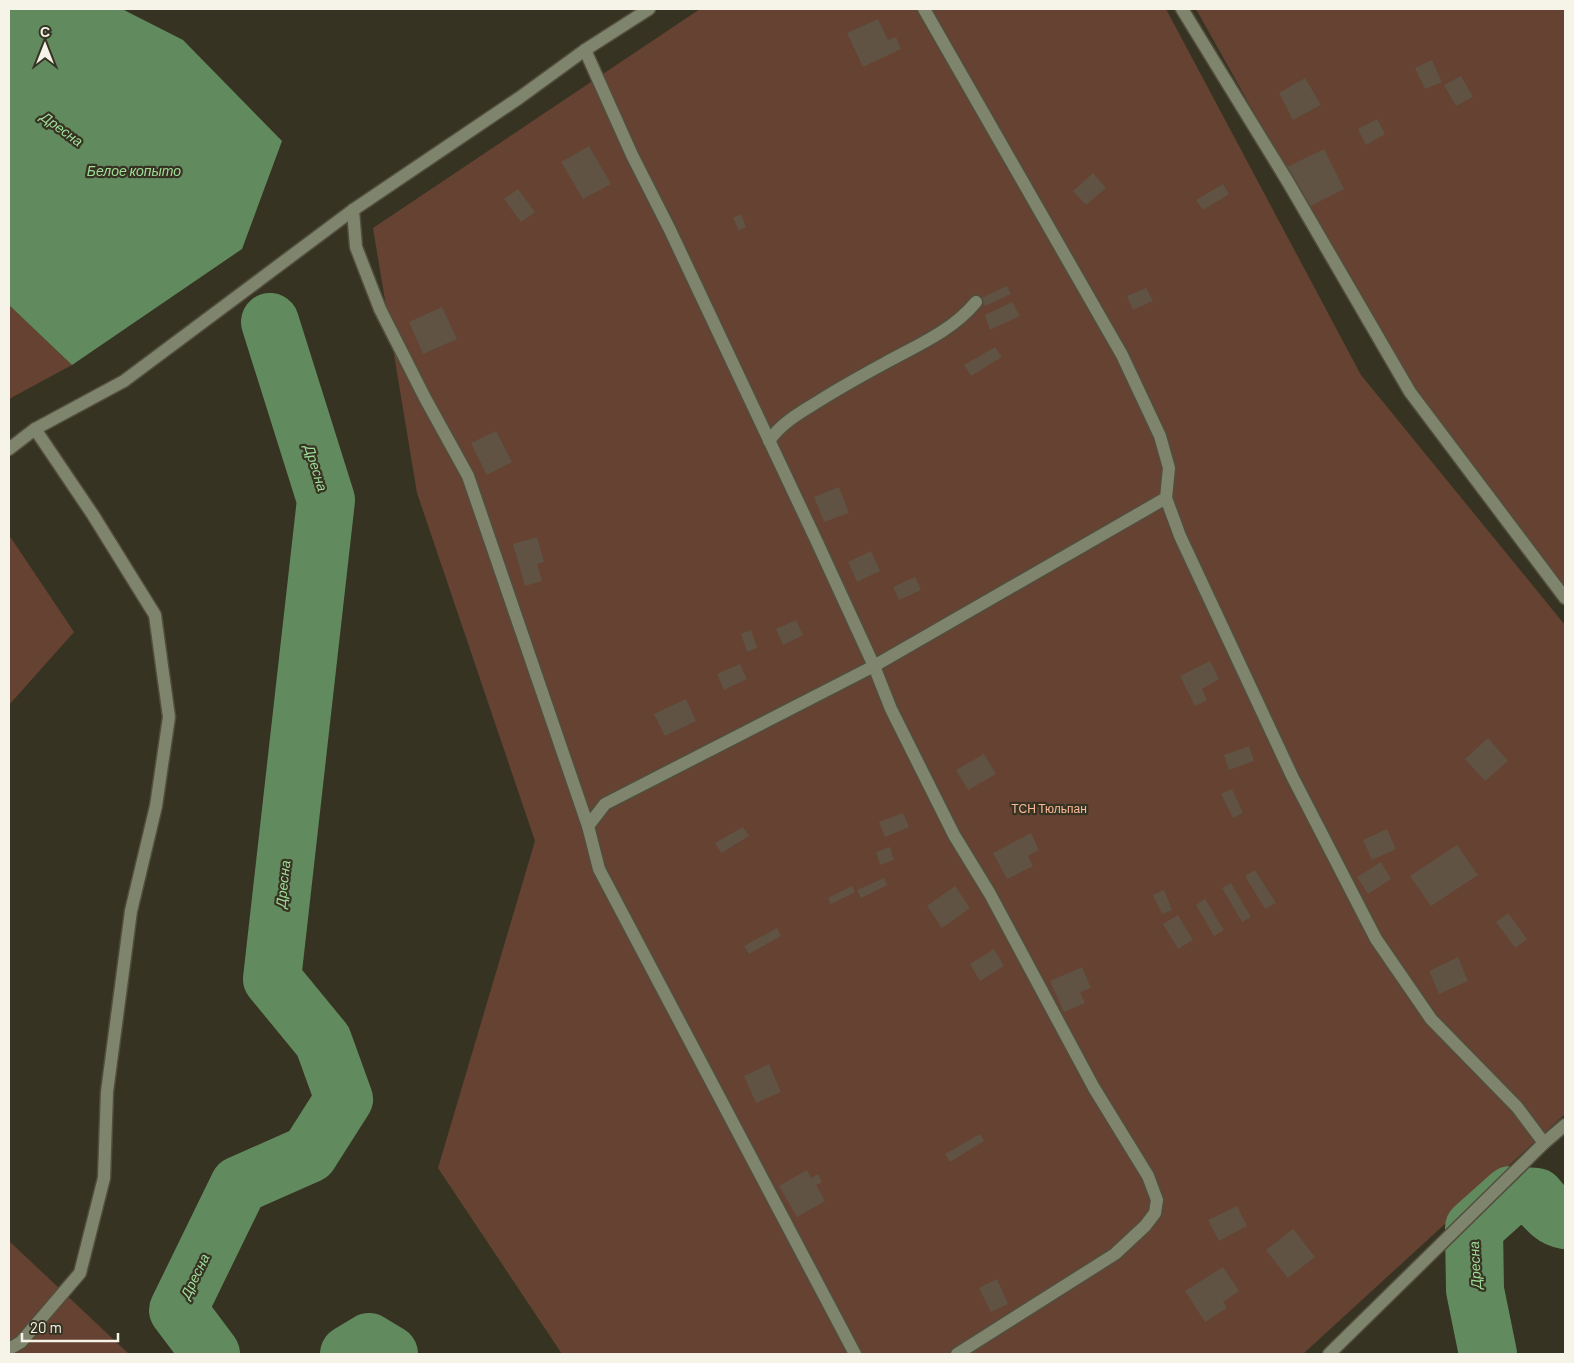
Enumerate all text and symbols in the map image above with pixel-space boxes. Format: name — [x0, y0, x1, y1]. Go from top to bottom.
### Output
north arrow — [20, 20, 70, 70]
text: С — [40, 23, 50, 40]
water label: Дресна — [36, 107, 87, 150]
water label: Белое копыто — [87, 162, 181, 179]
water label: Дресна — [301, 441, 332, 493]
park label: ТСН Тюльпан — [1011, 801, 1087, 815]
water label: Дресна — [271, 859, 293, 911]
water label: Дресна — [1465, 1241, 1484, 1291]
water label: Дресна — [176, 1250, 213, 1303]
scale bar — [22, 1310, 119, 1342]
text: 20 m — [30, 1318, 62, 1336]

